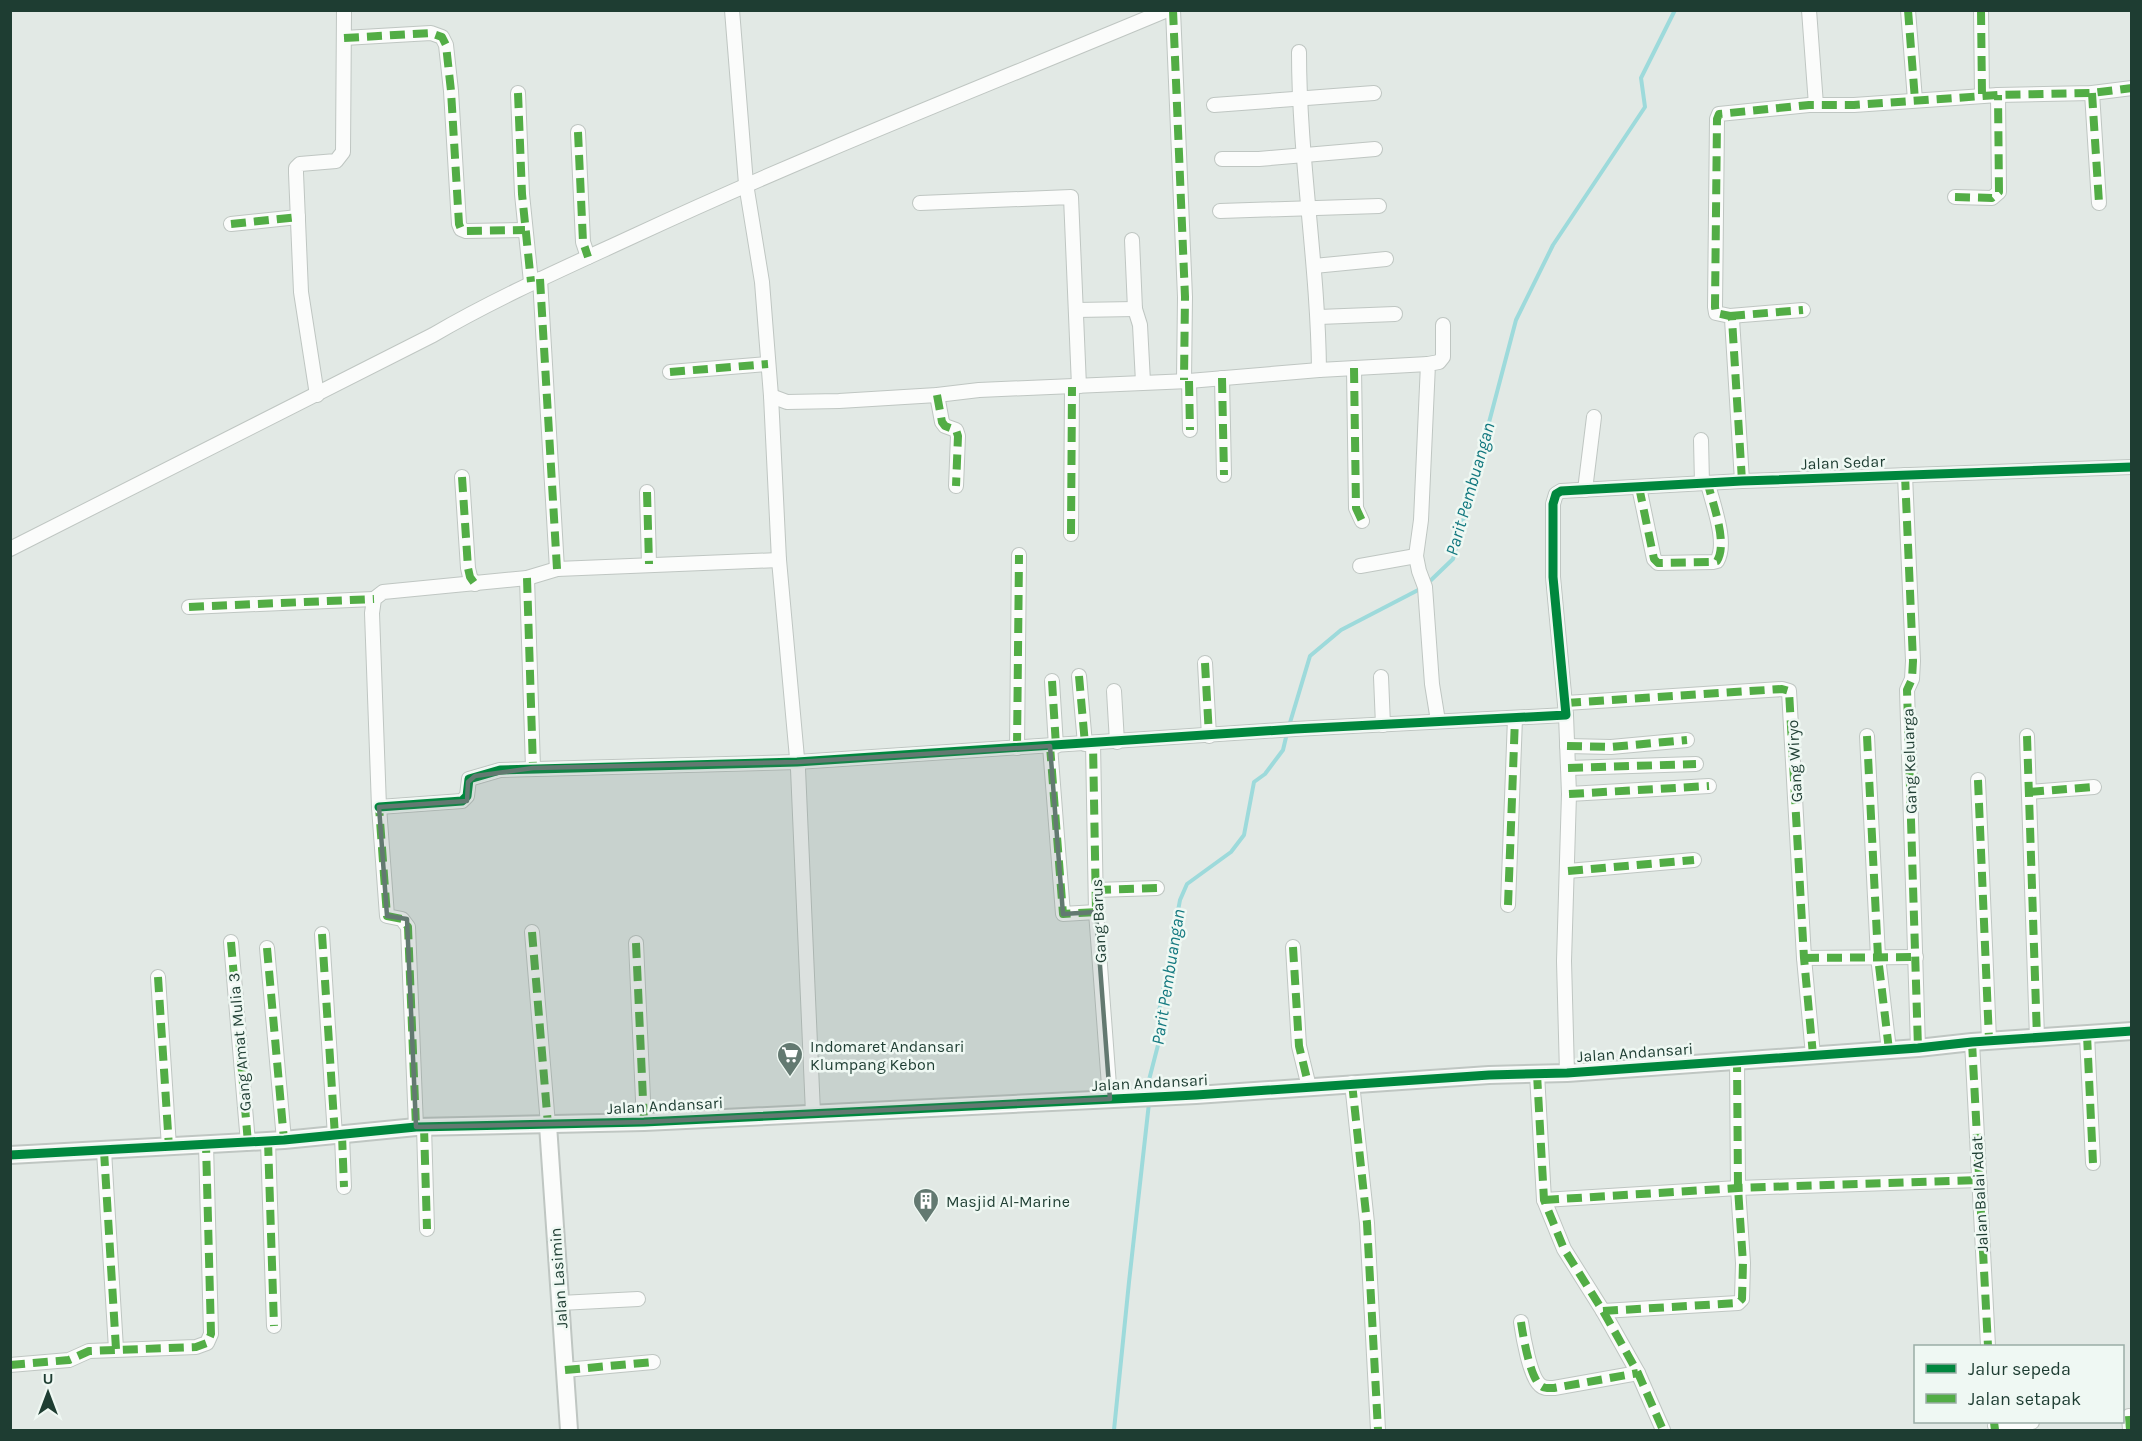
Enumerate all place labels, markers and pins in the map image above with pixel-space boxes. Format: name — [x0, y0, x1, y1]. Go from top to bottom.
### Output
place label: Indomaret Andansari Klumpang Kebon — [810, 1037, 965, 1074]
supermarket icon: Indomaret Andansari Klumpang Kebon — [775, 1040, 805, 1078]
building icon: Masjid Al-Marine — [911, 1186, 941, 1224]
place label: Masjid Al-Marine — [946, 1192, 1070, 1211]

